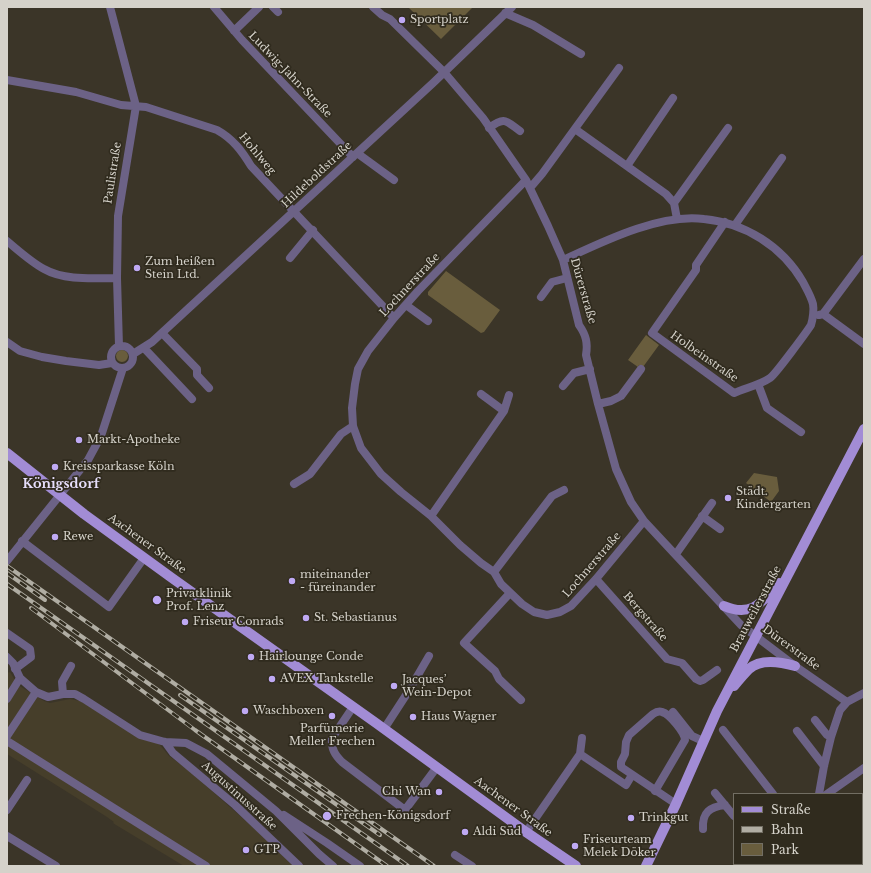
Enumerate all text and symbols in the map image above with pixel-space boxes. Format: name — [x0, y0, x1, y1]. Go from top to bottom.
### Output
place label: Sportplatz — [410, 13, 469, 27]
marker: Sportplatz — [397, 15, 407, 25]
street label: Ludwig-Jahn-Straße — [246, 29, 334, 121]
street label: Hohlweg — [236, 131, 278, 177]
street label: Hildeboldstraße — [279, 139, 355, 211]
street label: Paulistraße — [102, 141, 124, 205]
street label: Lochnerstraße — [377, 250, 443, 320]
place label: Zum heißen Stein Ltd. — [145, 255, 215, 281]
street label: Dürerstraße — [567, 256, 599, 326]
marker: Zum heißen Stein Ltd. — [132, 263, 142, 273]
street label: Holbeinstraße — [668, 329, 740, 385]
place label: Markt-Apotheke — [87, 433, 180, 447]
marker: Markt-Apotheke — [74, 435, 84, 445]
place label: Kreissparkasse Köln — [63, 460, 174, 474]
marker: Kreissparkasse Köln — [50, 462, 60, 472]
district label: Königsdorf — [23, 476, 99, 492]
place label: Städt. Kindergarten — [736, 485, 811, 511]
marker: Städt. Kindergarten — [723, 493, 733, 503]
street label: Aachener Straße — [106, 511, 188, 577]
place label: Rewe — [63, 530, 93, 544]
street label: Lochnerstraße — [560, 530, 624, 600]
marker: Rewe — [50, 532, 60, 542]
street label: Brauweilerstraße — [728, 564, 784, 654]
place label: miteinander - füreinander — [300, 568, 376, 594]
marker: miteinander - füreinander — [287, 576, 297, 586]
place label: Privatklinik Prof. Lenz — [166, 587, 232, 613]
street label: Bergstraße — [620, 590, 670, 644]
marker: Privatklinik Prof. Lenz — [151, 594, 163, 606]
place label: St. Sebastianus — [314, 611, 397, 625]
marker: St. Sebastianus — [301, 613, 311, 623]
place label: Friseur Conrads — [193, 615, 284, 629]
marker: Friseur Conrads — [180, 617, 190, 627]
street label: Dürerstraße — [760, 623, 822, 673]
place label: Hairlounge Conde — [259, 650, 363, 664]
marker: Hairlounge Conde — [246, 652, 256, 662]
place label: AVEX Tankstelle — [280, 672, 373, 686]
place label: Jacques’ Wein-Depot — [402, 673, 472, 699]
marker: AVEX Tankstelle — [267, 674, 277, 684]
marker: Jacques’ Wein-Depot — [389, 681, 399, 691]
place label: Waschboxen — [253, 704, 324, 718]
marker: Waschboxen — [240, 706, 250, 716]
place label: Haus Wagner — [421, 710, 497, 724]
marker: Parfümerie Meller Frechen — [327, 711, 337, 721]
marker: Haus Wagner — [408, 712, 418, 722]
place label: Parfümerie Meller Frechen — [289, 722, 375, 748]
street label: Augustinusstraße — [199, 759, 279, 833]
street label: Aachener Straße — [472, 774, 554, 840]
place label: Chi Wan — [382, 785, 431, 799]
marker: Chi Wan — [434, 787, 444, 797]
legend — [733, 793, 863, 865]
text: Straße — [771, 802, 811, 817]
place label: Frechen-Königsdorf — [336, 809, 450, 823]
marker: Frechen-Königsdorf — [321, 810, 333, 822]
place label: Trinkgut — [639, 811, 688, 825]
marker: Trinkgut — [626, 813, 636, 823]
text: Bahn — [771, 822, 803, 837]
place label: Aldi Süd — [473, 825, 521, 839]
marker: Aldi Süd — [460, 827, 470, 837]
place label: Friseurteam Melek Döker — [583, 833, 656, 859]
marker: Friseurteam Melek Döker — [570, 841, 580, 851]
text: Park — [771, 842, 799, 857]
place label: GTP — [254, 843, 280, 857]
marker: GTP — [241, 845, 251, 855]

